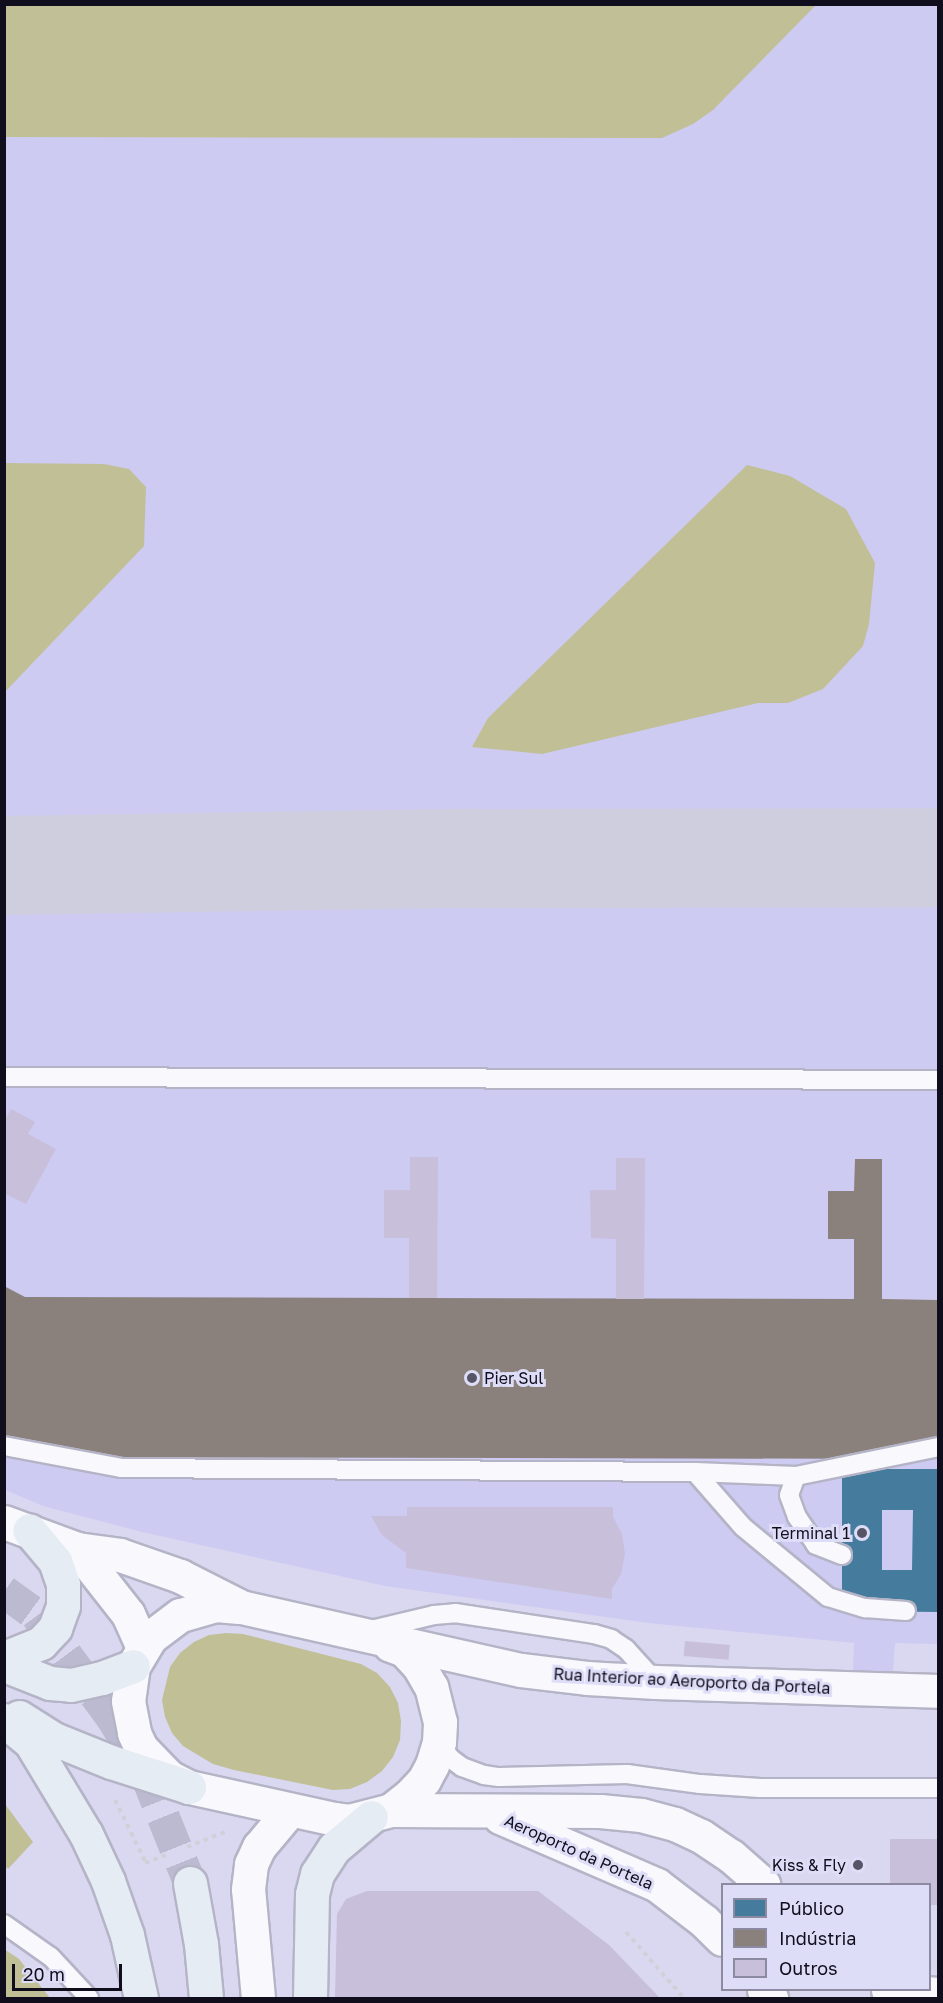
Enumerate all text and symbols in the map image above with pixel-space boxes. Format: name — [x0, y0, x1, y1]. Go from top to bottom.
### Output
place label: Pier Sul — [484, 1368, 543, 1388]
marker: Pier Sul — [465, 1371, 479, 1385]
place label: Terminal 1 — [772, 1523, 850, 1543]
marker: Terminal 1 — [855, 1526, 869, 1540]
street label: Rua Interior ao Aeroporto da Portela — [553, 1664, 831, 1698]
street label: Aeroporto da Portela — [502, 1811, 656, 1893]
place label: Kiss & Fly — [772, 1855, 846, 1875]
marker: Kiss & Fly — [851, 1858, 865, 1872]
legend — [721, 1883, 931, 1991]
text: Público — [779, 1897, 844, 1919]
text: Indústria — [779, 1927, 856, 1949]
scale bar — [15, 1952, 124, 1990]
text: Outros — [779, 1957, 838, 1979]
text: 20 m — [23, 1963, 65, 1985]

